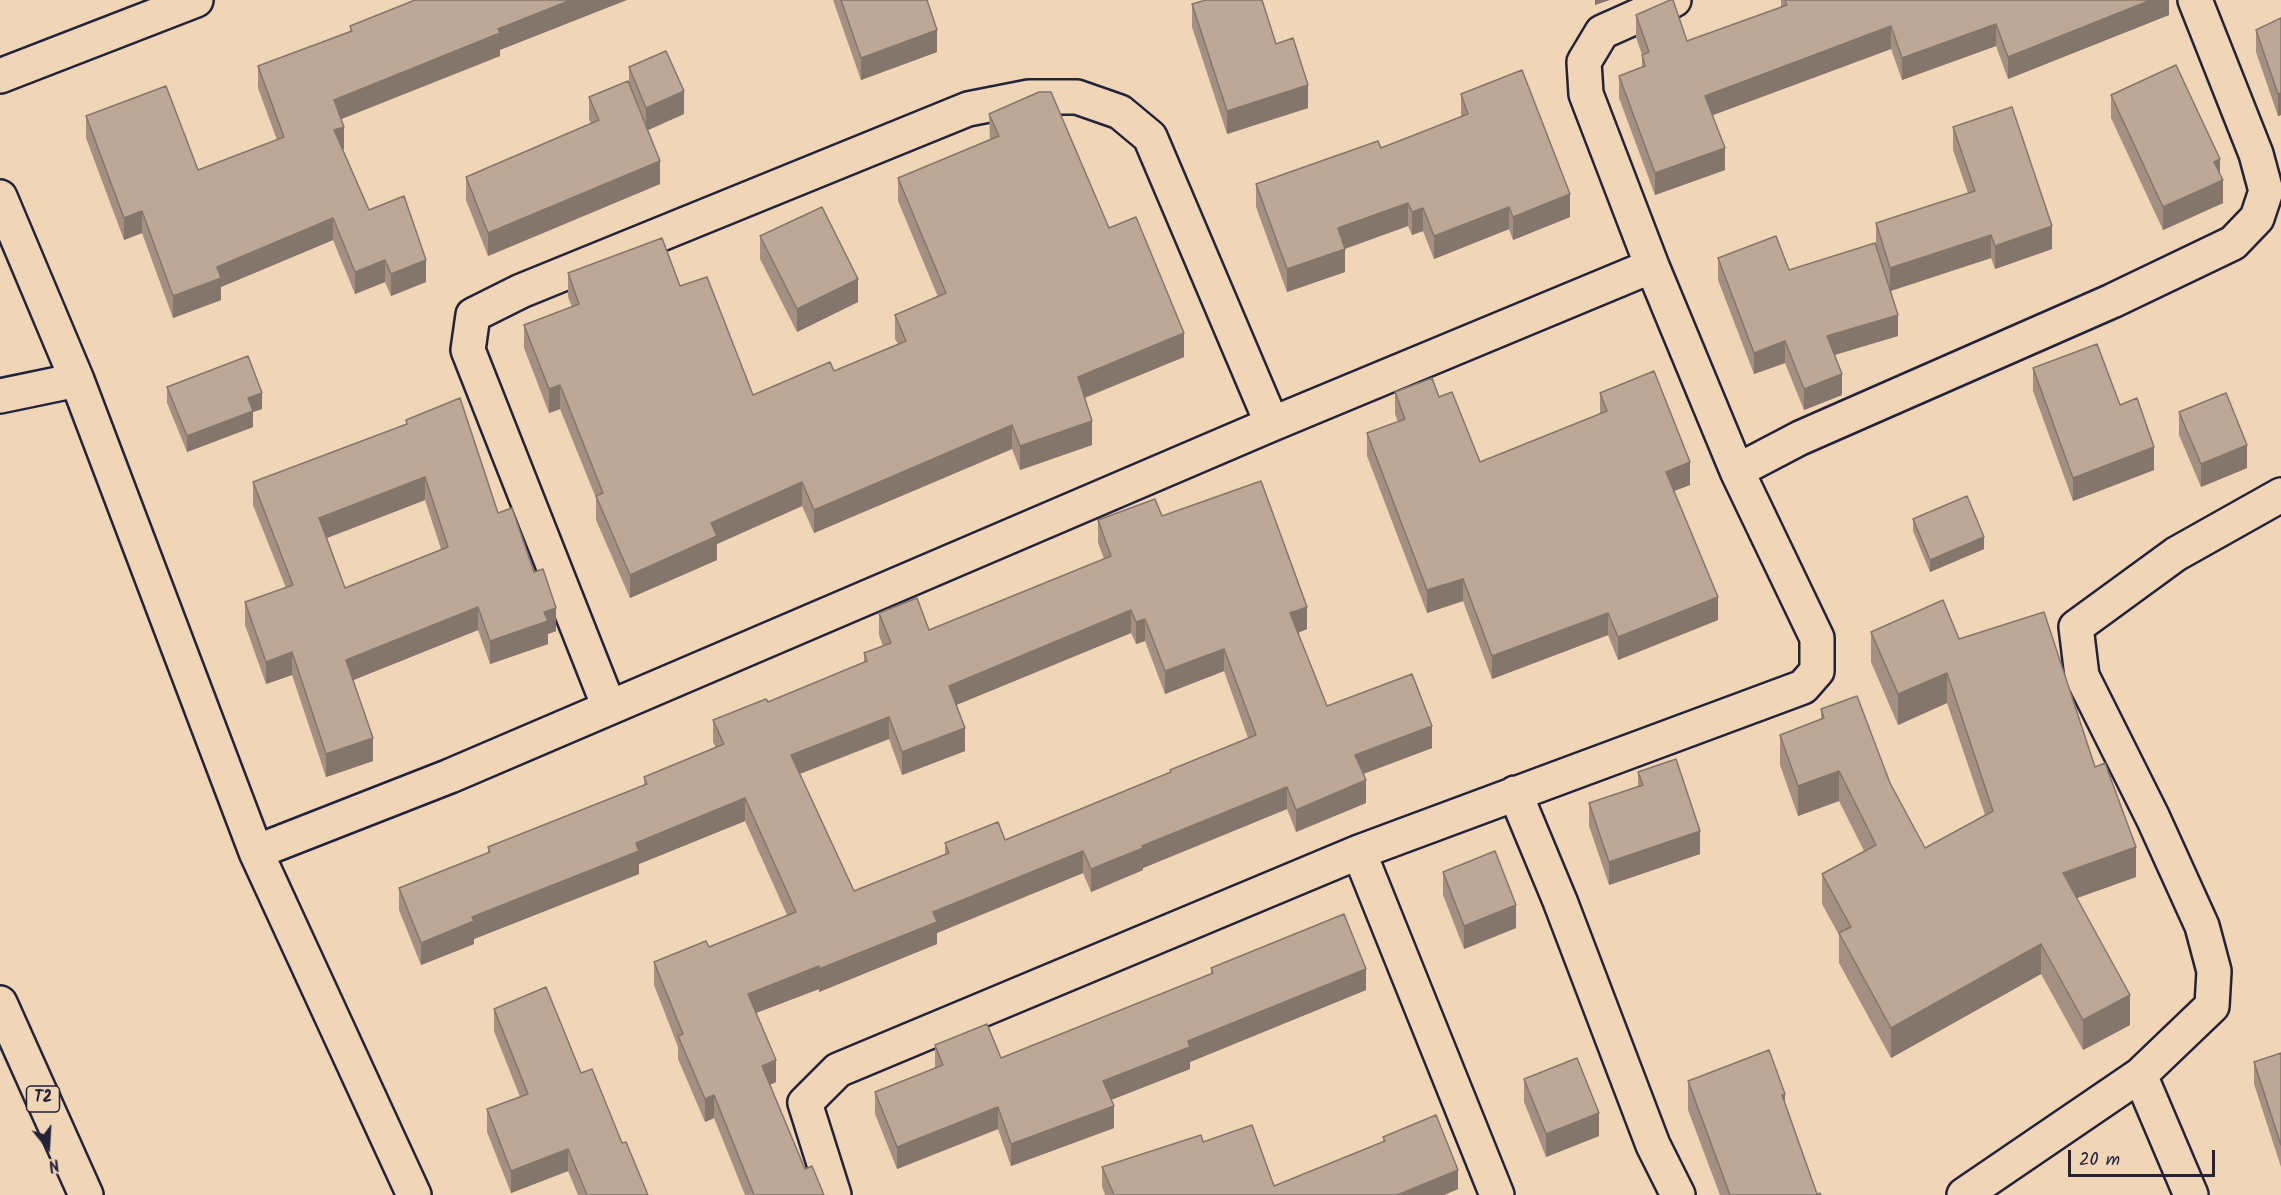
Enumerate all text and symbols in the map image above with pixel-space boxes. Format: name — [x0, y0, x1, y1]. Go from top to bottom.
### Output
road number: T2 — [26, 1086, 60, 1112]
north arrow — [18, 1117, 78, 1177]
scale bar — [2071, 1138, 2218, 1176]
text: 20 m — [2079, 1146, 2120, 1175]
text: N — [45, 1151, 62, 1178]

